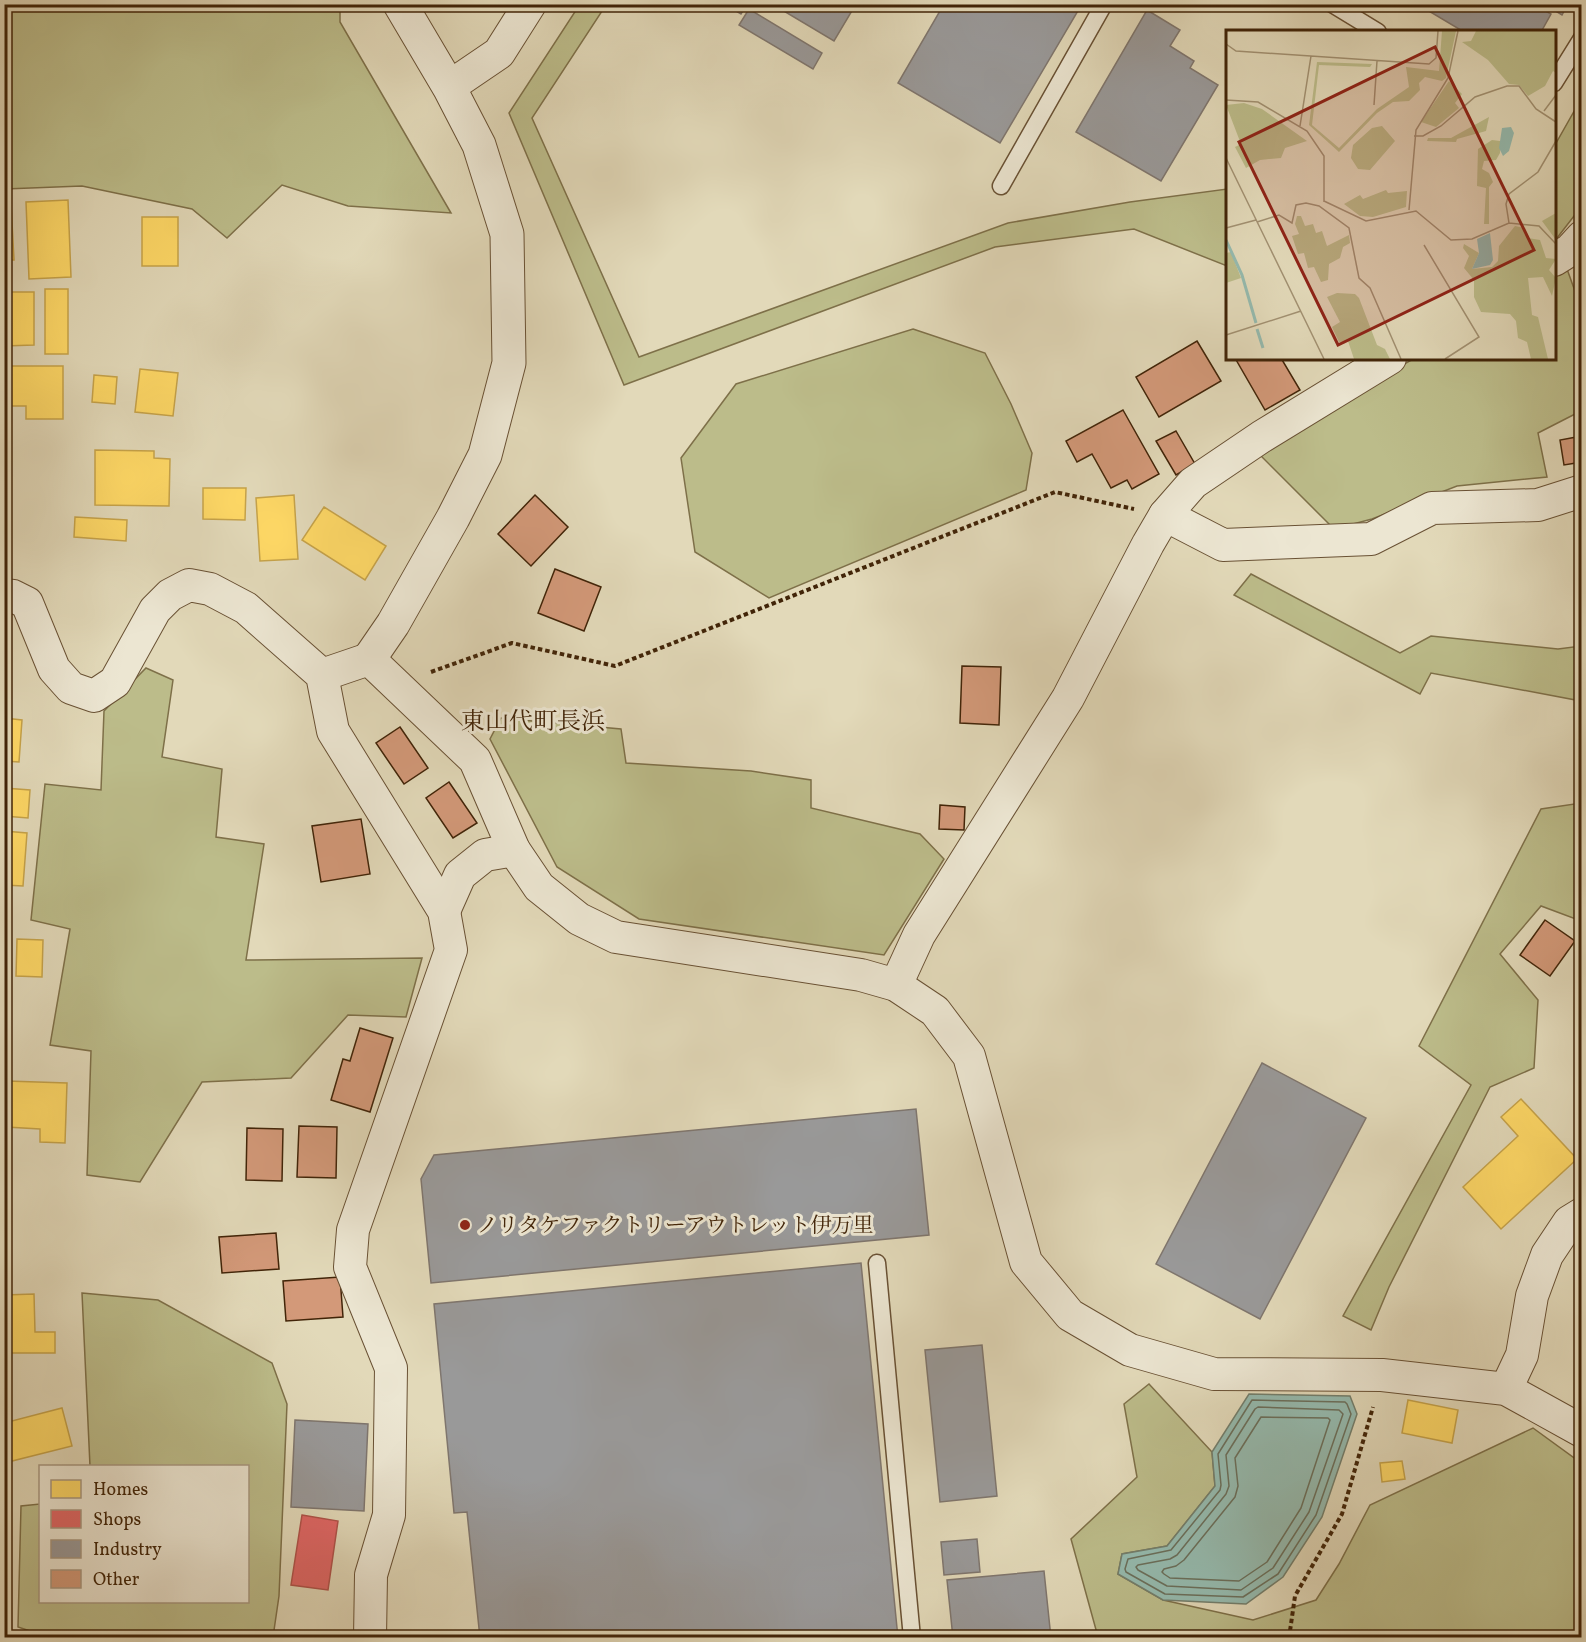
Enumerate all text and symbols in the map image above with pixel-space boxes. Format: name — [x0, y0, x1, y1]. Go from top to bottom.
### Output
inset map — [1226, 30, 1556, 360]
district label: 東山代町長浜 — [461, 706, 605, 740]
place label: ノリタケファクトリーアウトレット伊万里 — [477, 1212, 873, 1241]
marker: ノリタケファクトリーアウトレット伊万里 — [458, 1218, 472, 1232]
legend — [39, 1465, 249, 1603]
text: Homes — [93, 1478, 148, 1503]
text: Shops — [93, 1508, 141, 1533]
text: Industry — [93, 1538, 162, 1563]
text: Other — [93, 1568, 140, 1593]

